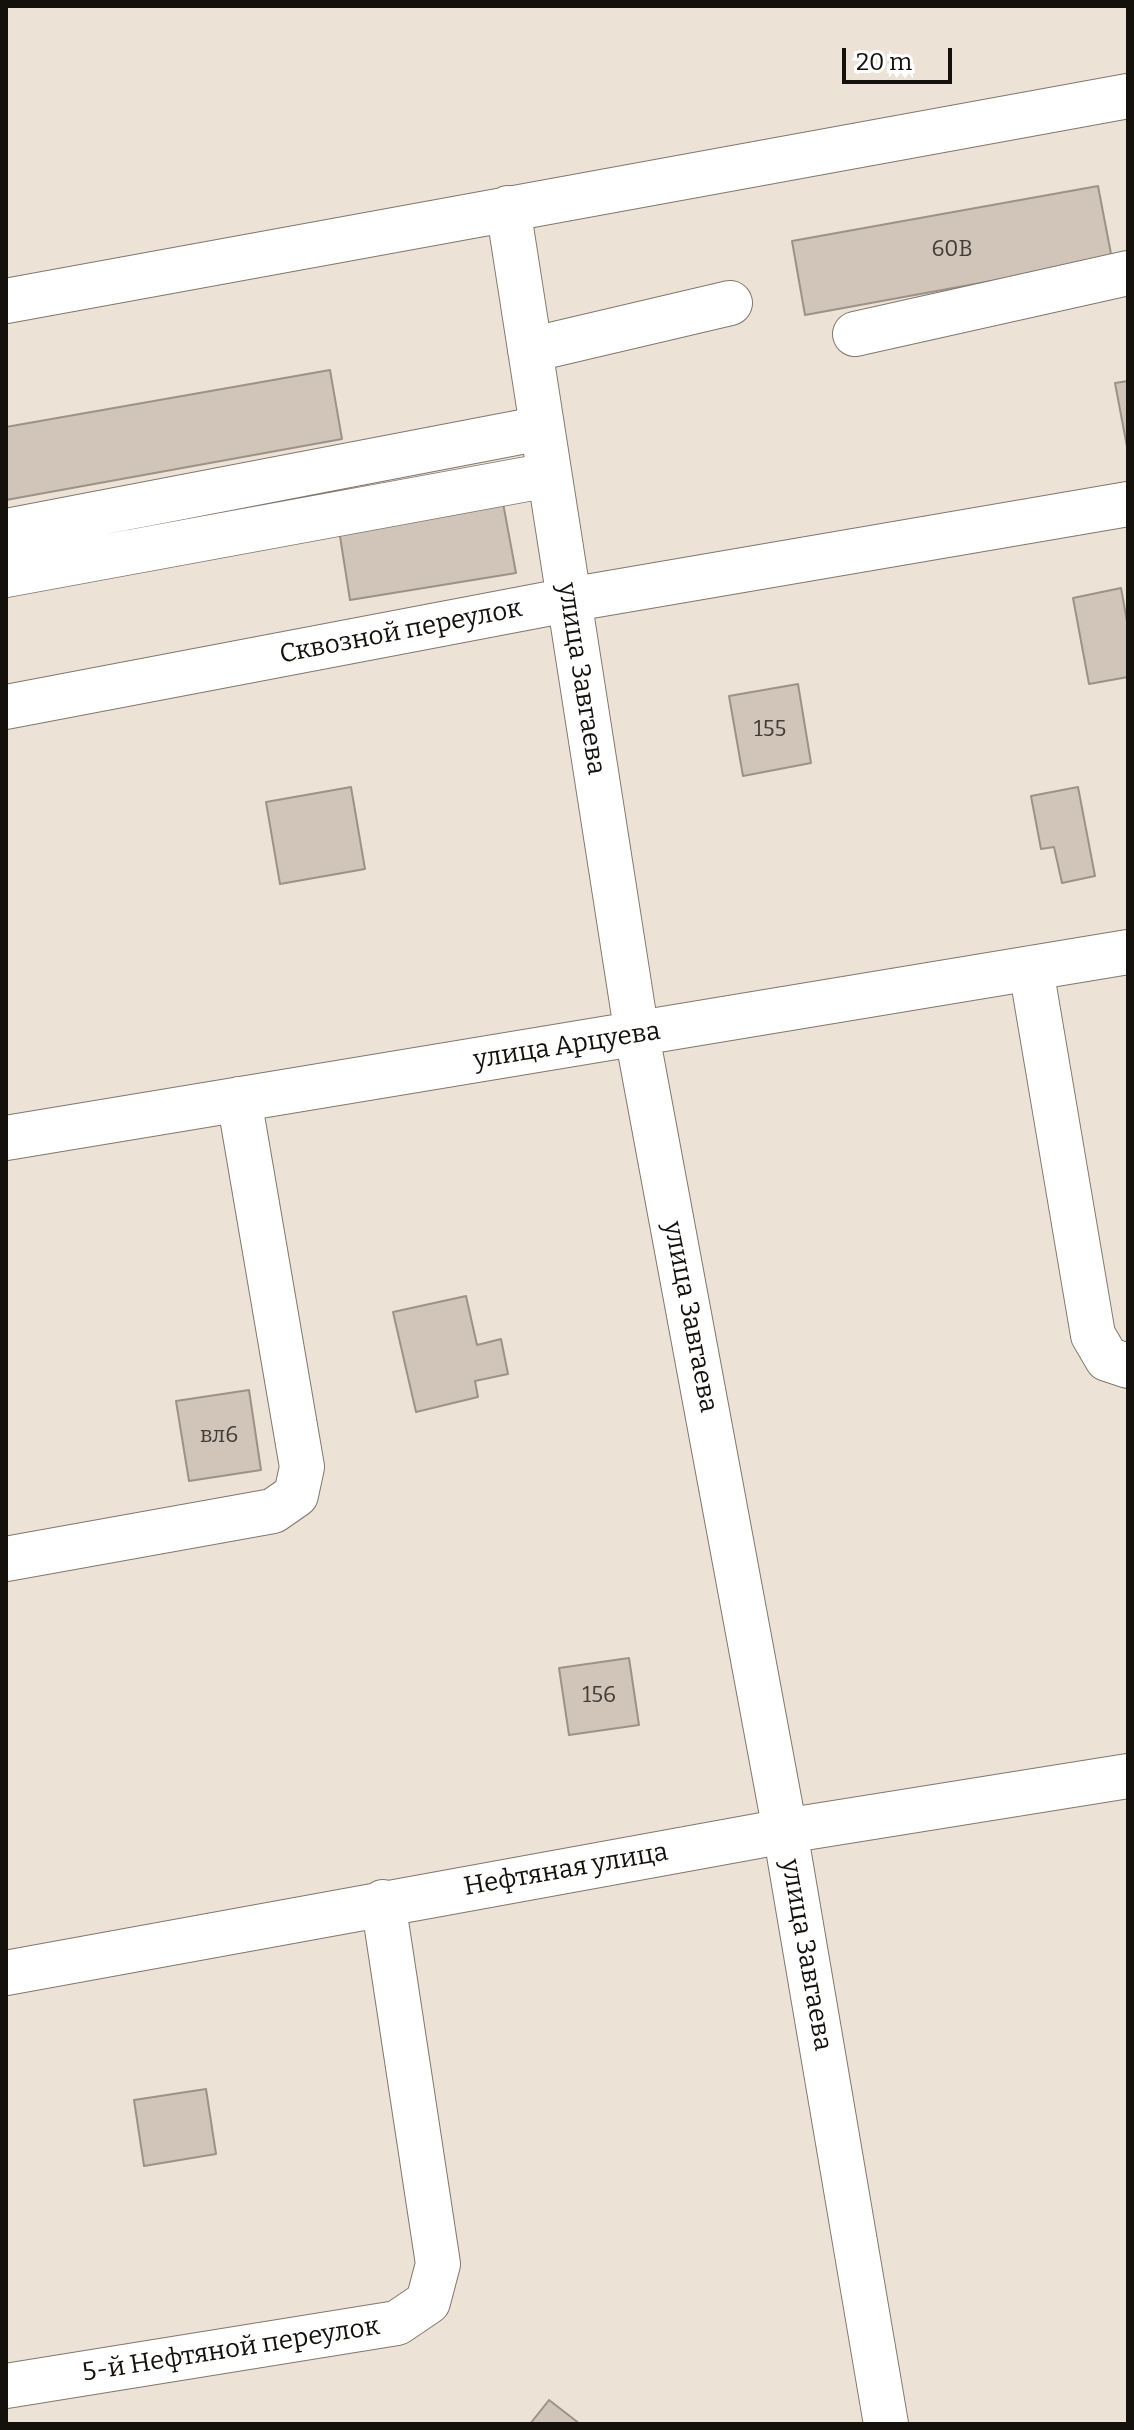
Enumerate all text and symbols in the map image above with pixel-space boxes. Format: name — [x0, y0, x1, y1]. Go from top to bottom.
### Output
scale bar — [846, 32, 956, 82]
text: 20 m — [856, 48, 912, 76]
house number: 60В — [931, 237, 973, 263]
street label: улица Завгаева — [550, 581, 612, 777]
street label: Сквозной переулок — [277, 593, 525, 671]
house number: 155 — [754, 717, 786, 743]
street label: улица Арцуева — [471, 1016, 663, 1076]
street label: улица Завгаева — [656, 1219, 724, 1415]
house number: вл6 — [200, 1423, 238, 1449]
house number: 156 — [582, 1683, 616, 1709]
street label: Нефтяная улица — [462, 1837, 670, 1903]
street label: улица Завгаева — [774, 1857, 838, 2053]
street label: 5-й Нефтяной переулок — [80, 2311, 382, 2389]

